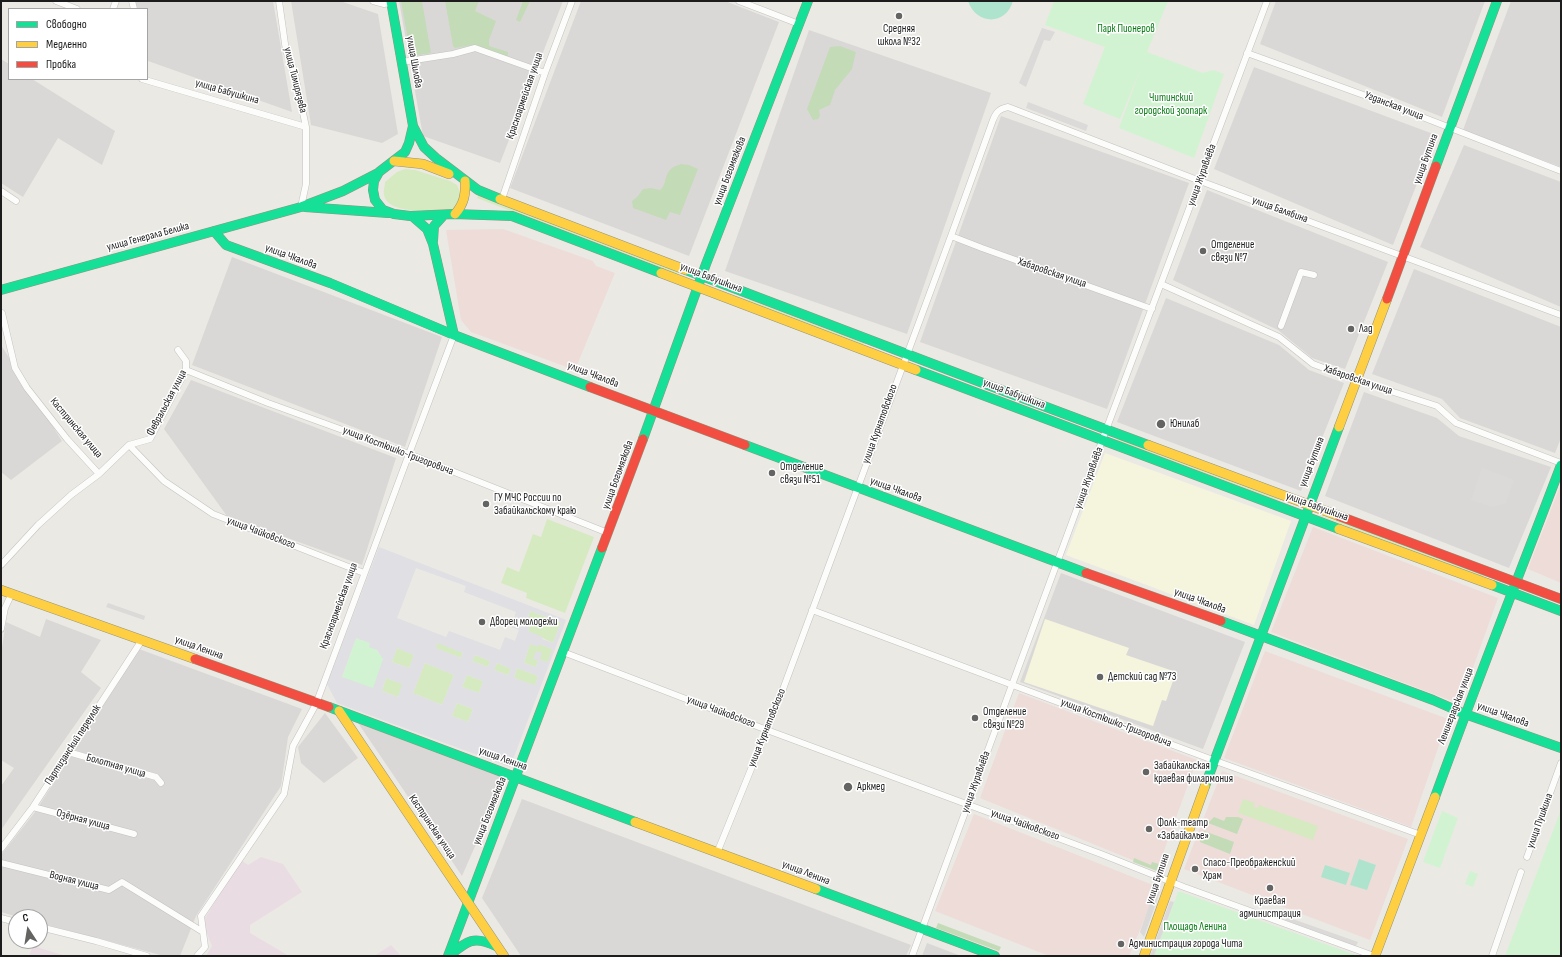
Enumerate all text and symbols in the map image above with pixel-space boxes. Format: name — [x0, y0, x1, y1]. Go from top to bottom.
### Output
legend — [8, 8, 148, 80]
marker: Средняя школа №32 — [894, 11, 904, 21]
text: Свободно — [46, 17, 87, 32]
place label: Средняя школа №32 — [878, 22, 920, 48]
park label: Парк Пионеров — [1097, 22, 1155, 36]
street label: улица Шилова — [403, 35, 425, 89]
text: Медленно — [46, 37, 87, 52]
street label: улица Тимирязева — [280, 46, 310, 114]
street label: Красноармейская улица — [504, 51, 546, 141]
text: Пробка — [46, 57, 76, 72]
street label: улица Бабушкина — [194, 77, 260, 107]
street label: Угданская улица — [1363, 89, 1425, 123]
park label: Читинский городской зоопарк — [1135, 91, 1207, 117]
street label: улица Бутина — [1411, 132, 1441, 186]
street label: улица Богомягкова — [711, 135, 749, 207]
street label: улица Журавлёва — [1185, 142, 1219, 208]
street label: улица Балябина — [1250, 194, 1310, 226]
street label: улица Генерала Белика — [105, 220, 191, 254]
place label: Отделение связи №7 — [1211, 238, 1254, 264]
street label: улица Чкалова — [263, 242, 319, 272]
marker: Отделение связи №7 — [1198, 246, 1208, 256]
street label: Хабаровская улица — [1016, 255, 1088, 291]
street label: улица Бабушкина — [678, 260, 744, 296]
place label: Лад — [1359, 322, 1373, 336]
marker: Лад — [1346, 324, 1356, 334]
street label: улица Чкалова — [565, 359, 621, 391]
street label: Хабаровская улица — [1322, 362, 1394, 398]
street label: Февральская улица — [144, 368, 190, 438]
street label: улица Бабушкина — [981, 376, 1047, 412]
street label: улица Курнатовского — [860, 383, 900, 465]
street label: Кастринская улица — [47, 395, 105, 461]
place label: Юнилаб — [1170, 417, 1199, 431]
marker: Юнилаб — [1155, 418, 1167, 430]
street label: улица Костюшко-Григоровича — [341, 424, 455, 478]
street label: улица Бутина — [1296, 435, 1328, 489]
street label: улица Богомягкова — [599, 439, 637, 511]
street label: улица Журавлёва — [1072, 445, 1106, 511]
place label: Отделение связи №51 — [780, 460, 823, 486]
marker: Отделение связи №51 — [767, 468, 777, 478]
street label: улица Чкалова — [868, 475, 924, 505]
street label: улица Бабушкина — [1284, 490, 1350, 524]
place label: ГУ МЧС России по Забайкальскому краю — [494, 491, 576, 517]
marker: ГУ МЧС России по Забайкальскому краю — [481, 499, 491, 509]
street label: улица Чайковского — [225, 514, 297, 552]
street label: Красноармейская улица — [317, 561, 361, 651]
street label: улица Чкалова — [1172, 586, 1228, 616]
place label: Дворец молодежи — [490, 615, 558, 629]
marker: Дворец молодежи — [477, 617, 487, 627]
street label: улица Ленина — [173, 633, 225, 663]
street label: Ленинградская улица — [1435, 666, 1477, 746]
place label: Детский сад №73 — [1108, 670, 1176, 684]
marker: Детский сад №73 — [1095, 672, 1105, 682]
street label: улица Курнатовского — [745, 687, 789, 769]
street label: улица Чайковского — [685, 693, 757, 731]
street label: улица Костюшко-Григоровича — [1059, 696, 1173, 750]
street label: улица Чкалова — [1475, 700, 1531, 730]
street label: Партизанский переулок — [42, 702, 104, 788]
place label: Отделение связи №29 — [983, 705, 1026, 731]
marker: Отделение связи №29 — [970, 713, 980, 723]
street label: улица Ленина — [477, 744, 529, 774]
street label: улица Журавлёва — [959, 749, 993, 815]
street label: Болотная улица — [85, 751, 147, 781]
place label: Забайкальская краевая филармония — [1154, 759, 1233, 785]
marker: Забайкальская краевая филармония — [1141, 767, 1151, 777]
street label: улица Богомягкова — [470, 775, 510, 847]
place label: Аркмед — [857, 780, 885, 794]
marker: Аркмед — [842, 781, 854, 793]
street label: Кастринская улица — [406, 792, 458, 862]
street label: улица Пушкина — [1524, 792, 1556, 850]
street label: улица Чайковского — [989, 806, 1061, 844]
street label: Озёрная улица — [55, 807, 111, 833]
place label: Фолк-театр «Забайкалье» — [1157, 816, 1209, 842]
marker: Фолк-театр «Забайкалье» — [1144, 824, 1154, 834]
street label: улица Бутина — [1143, 852, 1173, 906]
place label: Спасо-Преображенский Храм — [1203, 856, 1295, 882]
street label: улица Ленина — [780, 858, 832, 888]
marker: Спасо-Преображенский Храм — [1190, 864, 1200, 874]
street label: Водная улица — [48, 869, 100, 893]
marker: Краевая администрация — [1265, 883, 1275, 893]
place label: Краевая администрация — [1239, 894, 1301, 920]
north arrow — [8, 909, 48, 949]
text: С — [21, 911, 30, 925]
park label: Площадь Ленина — [1163, 920, 1227, 934]
place label: Администрация города Чита — [1129, 937, 1243, 951]
marker: Администрация города Чита — [1116, 939, 1126, 949]

